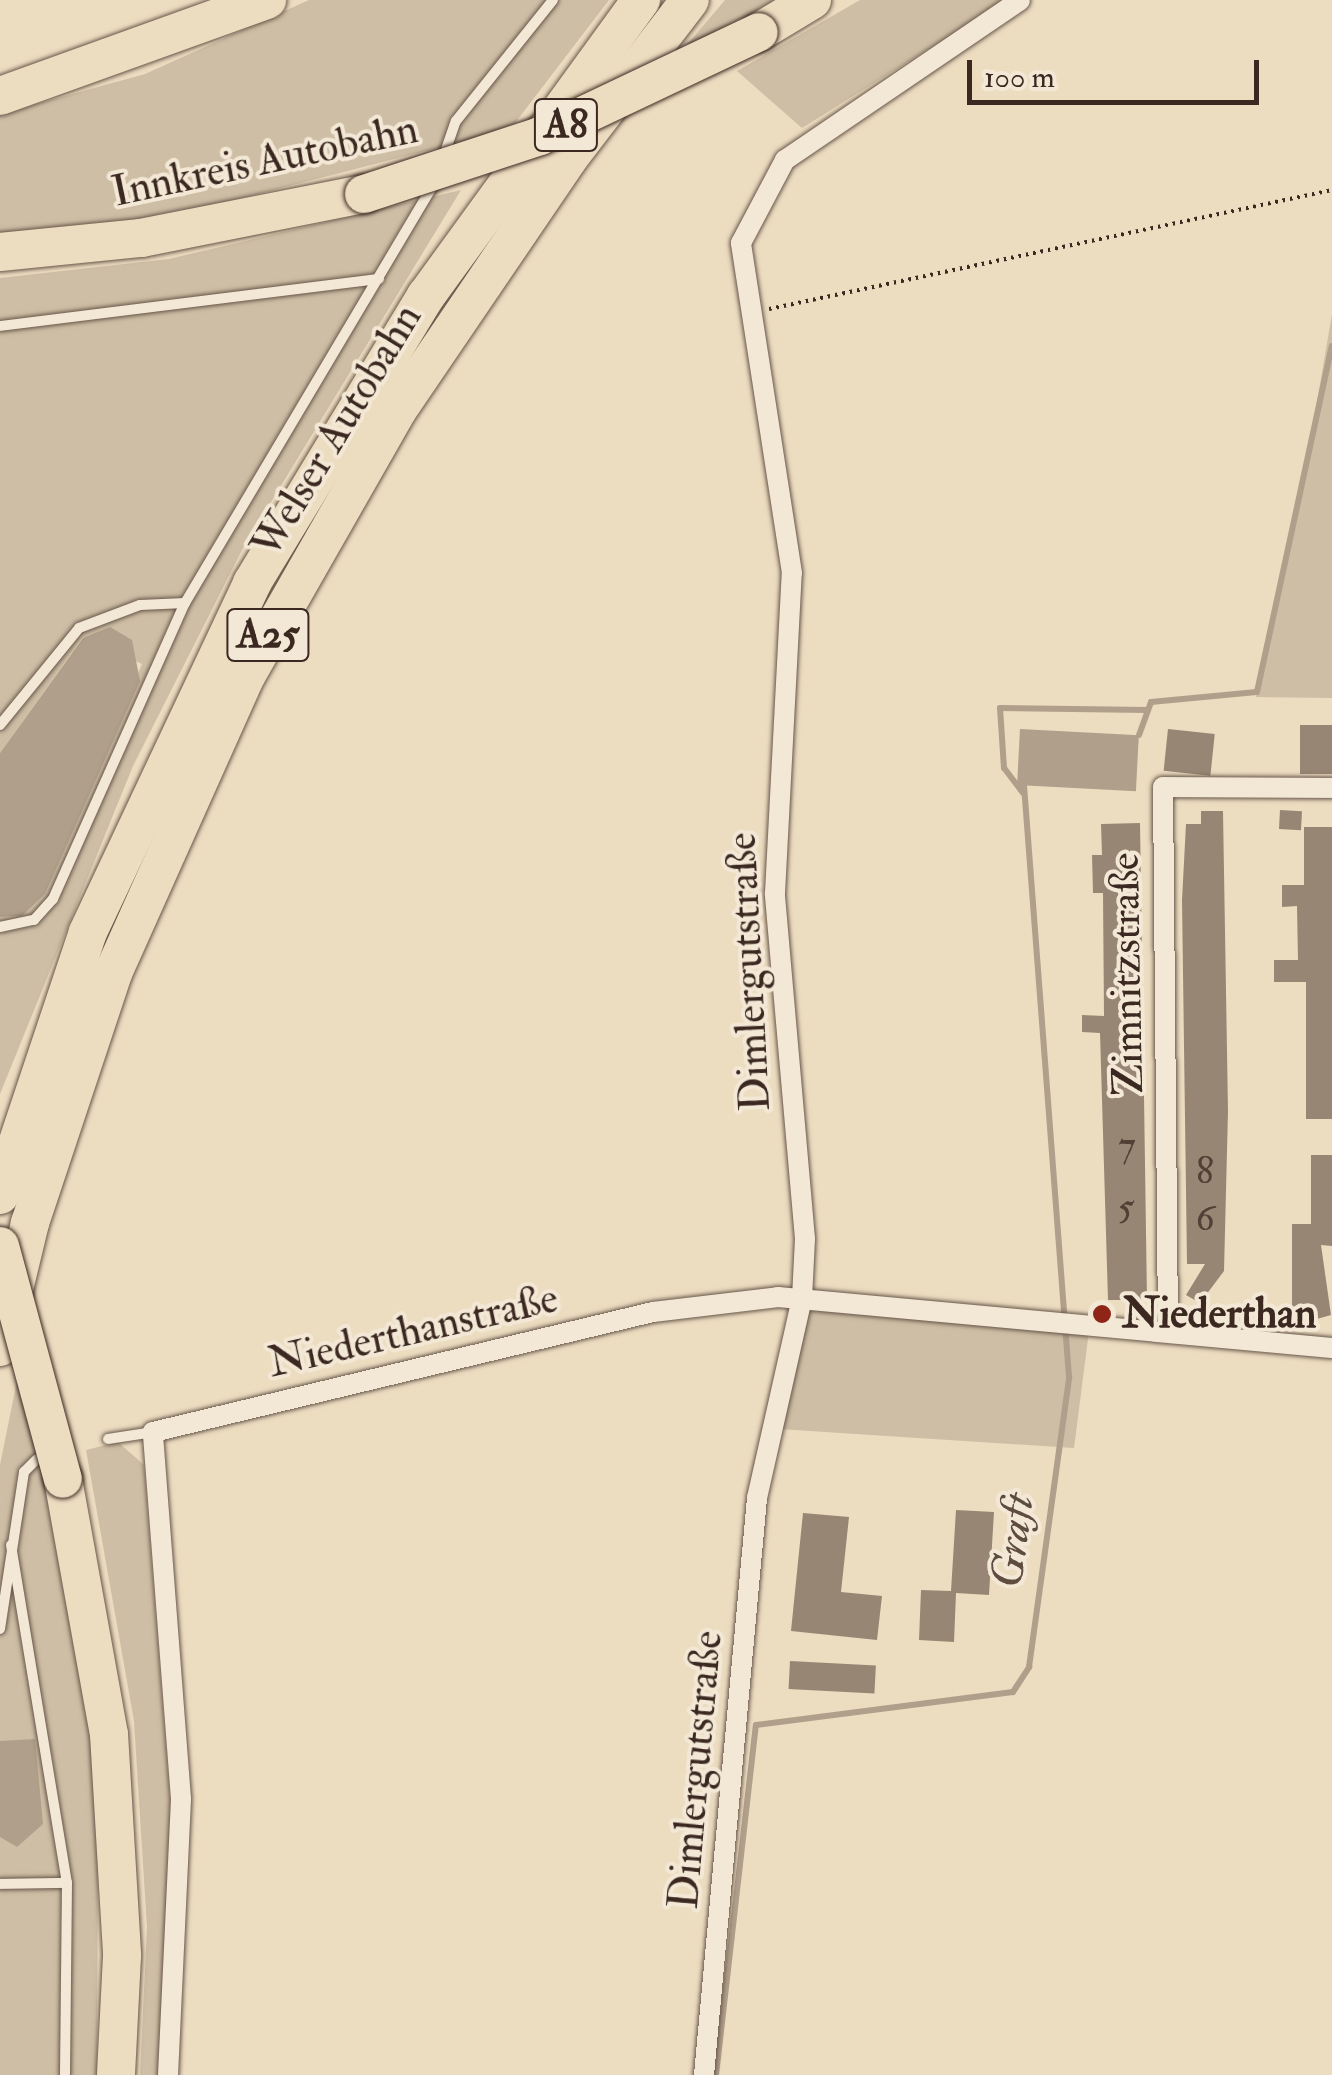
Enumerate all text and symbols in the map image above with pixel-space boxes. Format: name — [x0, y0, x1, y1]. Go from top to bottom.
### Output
scale bar — [972, 40, 1264, 102]
text: 100 m — [984, 59, 1055, 96]
road number: A8 — [534, 90, 598, 160]
street label: Innkreis Autobahn — [108, 104, 422, 218]
street label: Welser Autobahn — [241, 295, 433, 567]
road number: A25 — [226, 600, 310, 670]
street label: Dimlergutstraße — [717, 831, 781, 1113]
street label: Zimnitzstraße — [1100, 852, 1154, 1096]
house number: 7 — [1118, 1123, 1136, 1169]
house number: 8 — [1196, 1149, 1214, 1195]
house number: 5 — [1118, 1185, 1134, 1231]
house number: 6 — [1195, 1196, 1215, 1242]
street label: Niederthanstraße — [263, 1273, 563, 1389]
place label: Niederthan — [1122, 1289, 1316, 1339]
marker: Niederthan — [1091, 1303, 1113, 1325]
water label: Graft — [981, 1490, 1047, 1592]
street label: Dimlergutstraße — [659, 1629, 733, 1911]

